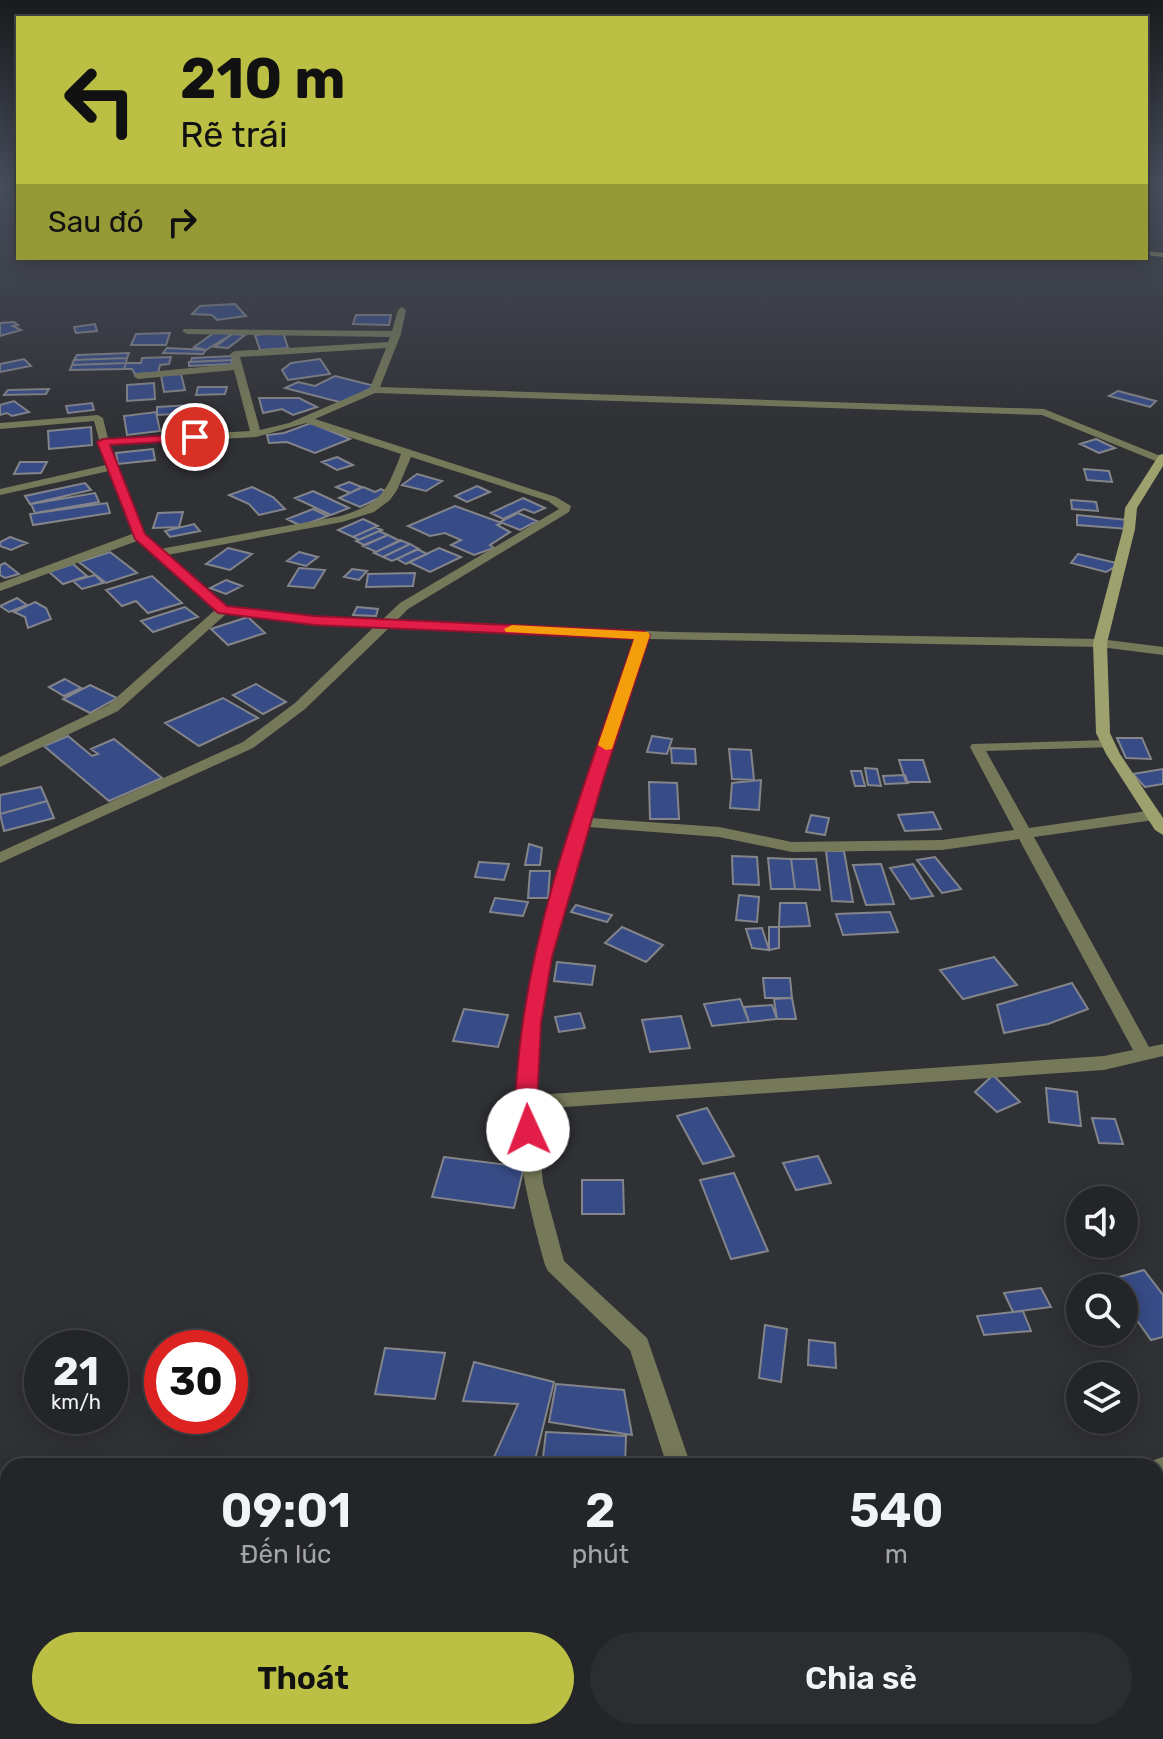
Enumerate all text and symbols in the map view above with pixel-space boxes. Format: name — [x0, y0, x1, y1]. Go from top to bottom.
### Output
text: 210 m — [180, 46, 346, 112]
icon: left — [48, 48, 152, 152]
text: Rẽ trái — [180, 113, 288, 156]
icon: right — [160, 200, 204, 244]
text: Sau đó — [48, 204, 144, 240]
pin — [161, 403, 229, 471]
icon: arrive — [173, 415, 217, 459]
position arrow — [486, 1088, 570, 1172]
map controls — [1066, 1186, 1138, 1434]
button: sound — [1066, 1186, 1138, 1258]
button: search — [1066, 1274, 1138, 1346]
speed limit sign: 30 — [144, 1330, 248, 1434]
text: 21 — [53, 1348, 99, 1395]
button: layers — [1066, 1362, 1138, 1434]
text: km/h — [51, 1390, 101, 1414]
text: 09:01 — [220, 1482, 351, 1539]
text: 2 — [585, 1482, 615, 1539]
text: 540 — [849, 1482, 944, 1539]
text: Đến lúc — [240, 1539, 331, 1570]
text: phút — [572, 1539, 629, 1570]
text: m — [885, 1539, 908, 1570]
button: Thoát — [32, 1632, 574, 1724]
button: Chia sẻ — [590, 1632, 1132, 1724]

